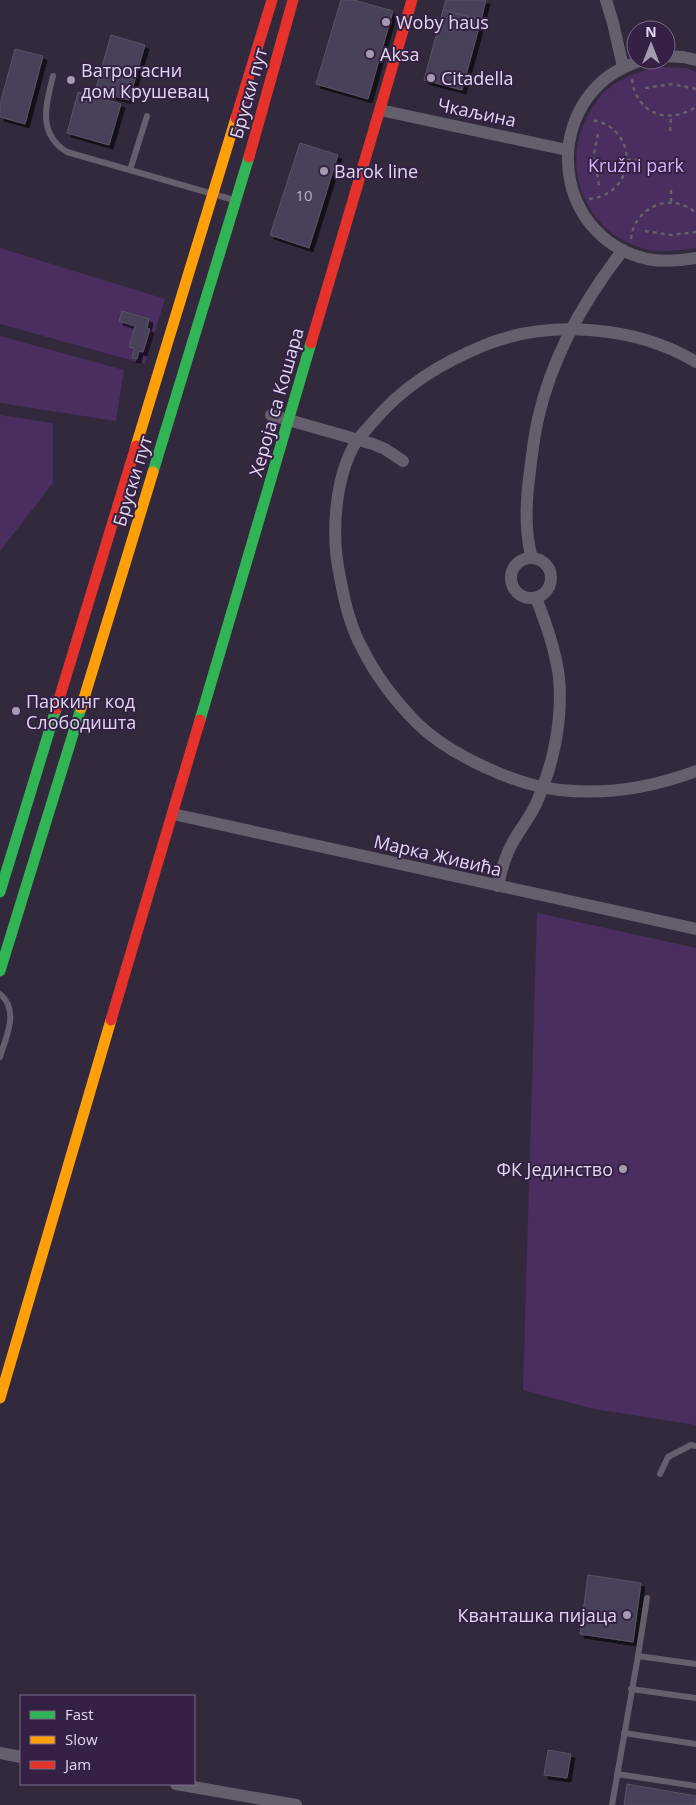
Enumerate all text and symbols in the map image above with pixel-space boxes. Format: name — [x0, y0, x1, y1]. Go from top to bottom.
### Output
place label: Woby haus — [396, 10, 489, 34]
marker: Woby haus — [380, 16, 392, 28]
north arrow — [626, 20, 676, 70]
text: N — [645, 22, 657, 41]
place label: Aksa — [380, 42, 419, 66]
street label: Бруски пут — [224, 44, 273, 141]
marker: Aksa — [364, 48, 376, 60]
place label: Ватрогасни дом Крушевац — [81, 58, 209, 103]
place label: Citadella — [441, 66, 514, 90]
marker: Citadella — [425, 72, 437, 84]
marker: Ватрогасни дом Крушевац — [65, 74, 77, 86]
street label: Чкаљина — [436, 92, 518, 132]
park label: Kružni park — [588, 153, 685, 177]
place label: Barok line — [334, 159, 418, 183]
marker: Barok line — [318, 165, 330, 177]
house number: 10 — [295, 185, 313, 205]
street label: Хероја са Кошара — [243, 325, 309, 479]
street label: Бруски пут — [107, 432, 157, 529]
place label: Паркинг код Слободишта — [26, 689, 136, 734]
marker: Паркинг код Слободишта — [10, 705, 22, 717]
street label: Марка Живића — [372, 829, 504, 881]
place label: ФК Јединство — [497, 1157, 613, 1181]
marker: ФК Јединство — [617, 1163, 629, 1175]
place label: Кванташка пијаца — [457, 1603, 617, 1627]
marker: Кванташка пијаца — [621, 1609, 633, 1621]
legend — [20, 1695, 195, 1785]
text: Fast — [65, 1704, 94, 1724]
text: Slow — [65, 1729, 98, 1749]
text: Jam — [63, 1754, 91, 1774]

